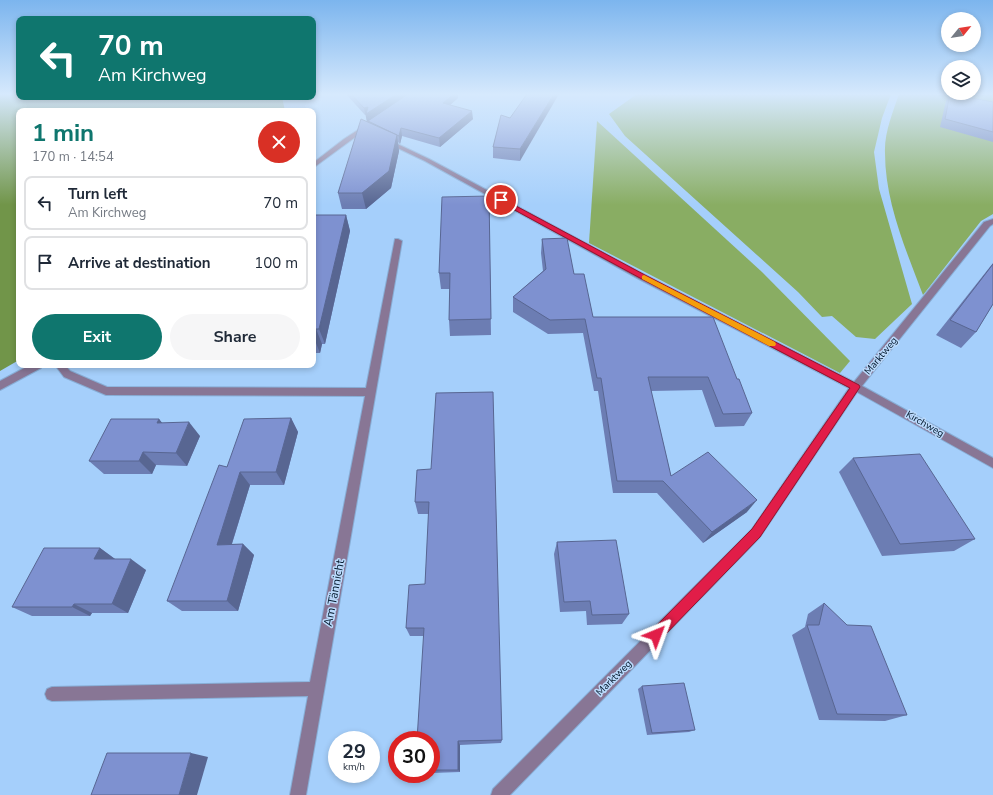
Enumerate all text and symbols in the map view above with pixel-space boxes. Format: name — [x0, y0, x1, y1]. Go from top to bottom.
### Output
north arrow — [941, 12, 981, 52]
map controls — [941, 12, 981, 100]
text: 70 m — [98, 27, 164, 65]
icon: left — [32, 32, 84, 84]
button: layers — [941, 60, 981, 100]
text: Am Kirchweg — [98, 63, 207, 87]
text: 1 min — [32, 117, 94, 149]
button: close — [258, 121, 300, 163]
text: 170 m · 14:54 — [32, 148, 114, 166]
pin — [484, 183, 518, 217]
text: Turn left — [68, 184, 127, 204]
icon: arrive — [490, 189, 512, 211]
icon: left — [34, 192, 56, 214]
text: 70 m — [263, 193, 298, 213]
text: Am Kirchweg — [68, 204, 146, 222]
icon: arrive — [34, 252, 56, 274]
text: Arrive at destination — [68, 253, 211, 273]
text: 100 m — [254, 253, 298, 273]
button: Exit — [32, 314, 162, 360]
button: Share — [170, 314, 300, 360]
street label: Marktweg — [861, 334, 901, 378]
street label: Kirchweg — [903, 407, 947, 441]
street label: Am Tännicht — [320, 557, 348, 628]
position arrow — [635, 614, 677, 656]
street label: Marktweg — [593, 657, 635, 699]
speed limit sign: 30 — [388, 731, 440, 783]
text: 29 — [342, 738, 366, 765]
text: km/h — [343, 760, 365, 774]

